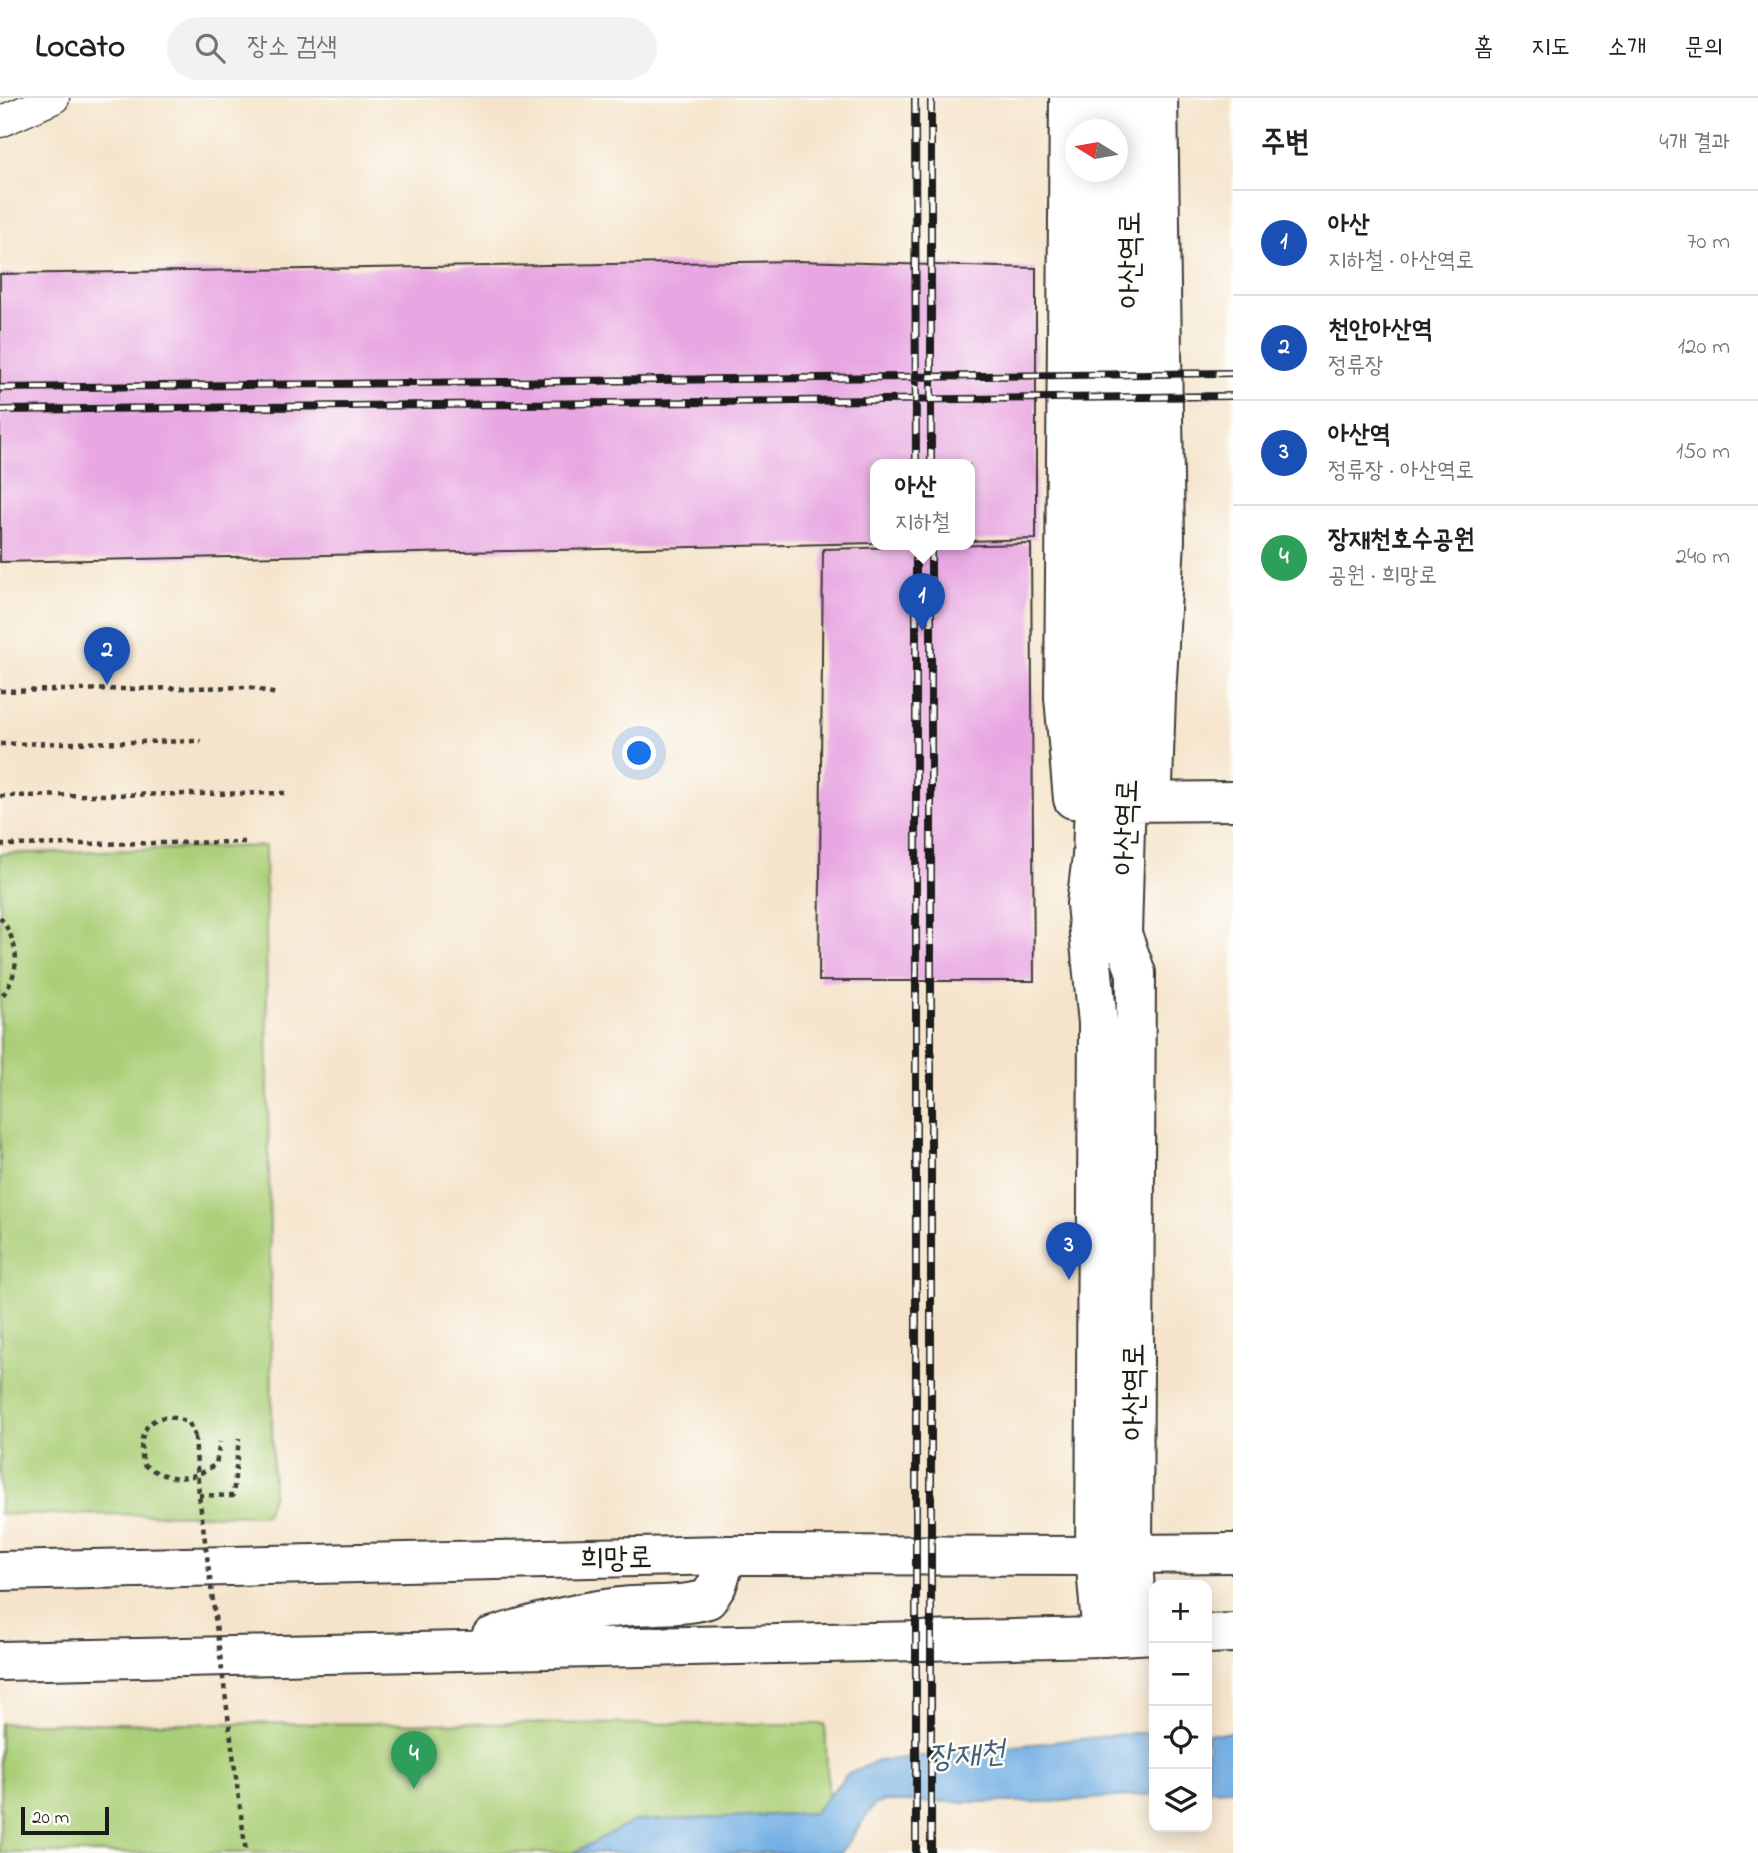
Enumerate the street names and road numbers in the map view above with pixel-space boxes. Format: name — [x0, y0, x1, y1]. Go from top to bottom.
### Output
street label: 아산역로 — [1110, 212, 1154, 308]
street label: 아산역로 — [1104, 778, 1152, 876]
street label: 아산역로 — [1114, 1344, 1158, 1440]
street label: 희망로 — [579, 1537, 653, 1583]

